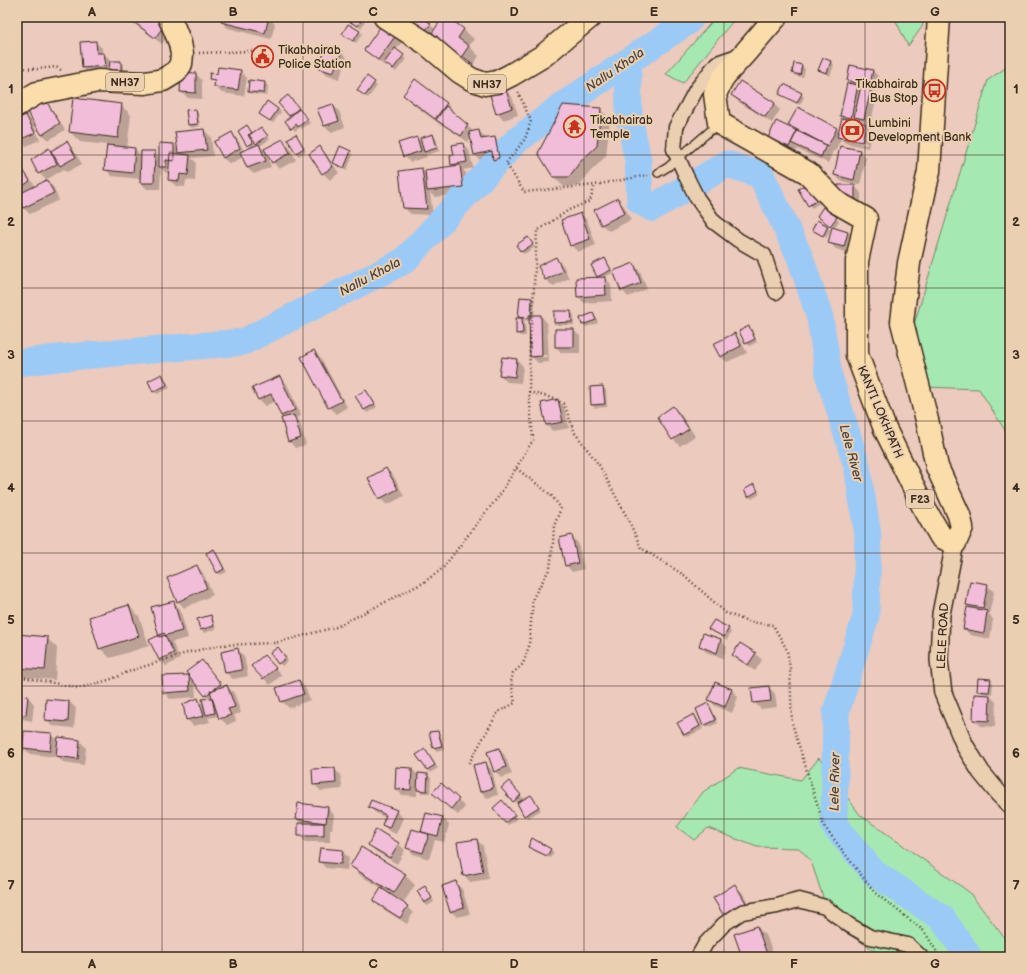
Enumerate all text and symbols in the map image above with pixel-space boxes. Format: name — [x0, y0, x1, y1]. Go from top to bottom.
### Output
text: A — [87, 4, 96, 20]
text: B — [228, 4, 238, 20]
text: C — [368, 4, 378, 20]
text: D — [509, 4, 519, 20]
text: E — [650, 4, 659, 20]
text: F — [790, 4, 798, 20]
text: G — [930, 4, 940, 20]
place label: Tikabhairab Police Station — [278, 43, 352, 72]
public building icon: Tikabhairab Police Station — [249, 44, 275, 70]
water label: Nallu Khola — [583, 45, 647, 95]
road number: NH37 — [106, 73, 144, 91]
road number: NH37 — [468, 75, 506, 93]
place label: Tikabhairab Bus Stop — [855, 77, 918, 106]
bus stop icon: Tikabhairab Bus Stop — [921, 78, 947, 104]
text: 1 — [8, 81, 14, 97]
text: 1 — [1013, 81, 1019, 97]
place label: Tikabhairab Temple — [590, 113, 653, 142]
temple icon: Tikabhairab Temple — [562, 114, 588, 140]
place label: Lumbini Development Bank — [868, 116, 971, 145]
bank icon: Lumbini Development Bank — [839, 117, 865, 143]
text: 2 — [7, 214, 15, 230]
text: 2 — [1012, 214, 1020, 230]
water label: Nallu Khola — [337, 254, 403, 300]
text: 3 — [7, 347, 15, 363]
text: 3 — [1012, 347, 1020, 363]
street label: KANTI LOKHPATH — [854, 363, 906, 461]
water label: Lele River — [836, 423, 867, 485]
text: 4 — [7, 480, 15, 496]
text: 4 — [1012, 480, 1020, 496]
road number: F23 — [906, 490, 934, 508]
street label: LELE ROAD — [934, 602, 952, 669]
text: 5 — [7, 612, 15, 628]
text: 5 — [1012, 612, 1020, 628]
text: 6 — [7, 745, 15, 761]
text: 6 — [1012, 745, 1020, 761]
water label: Lele River — [826, 751, 844, 811]
text: 7 — [7, 878, 15, 894]
text: 7 — [1012, 878, 1020, 894]
text: A — [87, 956, 96, 972]
text: B — [228, 956, 238, 972]
text: C — [368, 956, 378, 972]
text: D — [509, 956, 519, 972]
text: E — [650, 956, 659, 972]
text: F — [790, 956, 798, 972]
text: G — [930, 956, 940, 972]

